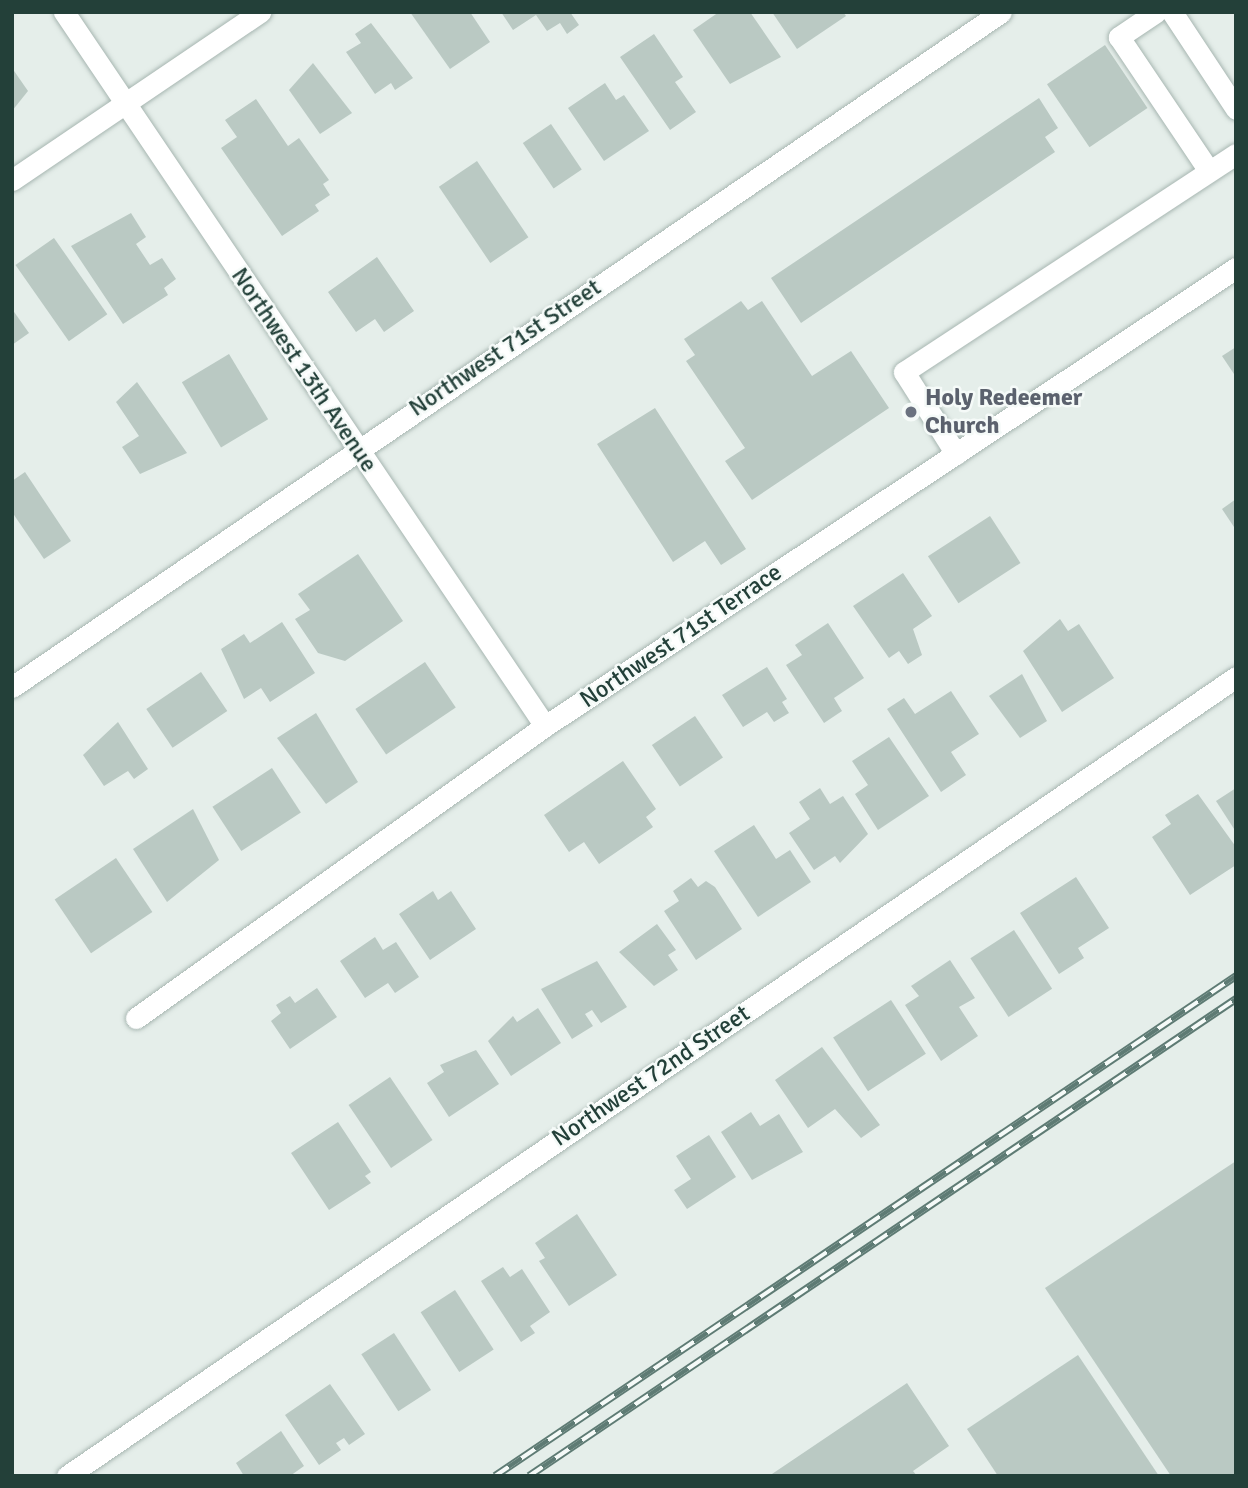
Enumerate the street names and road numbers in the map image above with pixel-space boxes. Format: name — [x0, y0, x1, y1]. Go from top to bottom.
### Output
street label: Northwest 13th Avenue — [225, 262, 383, 478]
street label: Northwest 71st Street — [404, 273, 606, 423]
street label: Northwest 71st Terrace — [575, 558, 787, 714]
street label: Northwest 72nd Street — [547, 999, 755, 1153]

